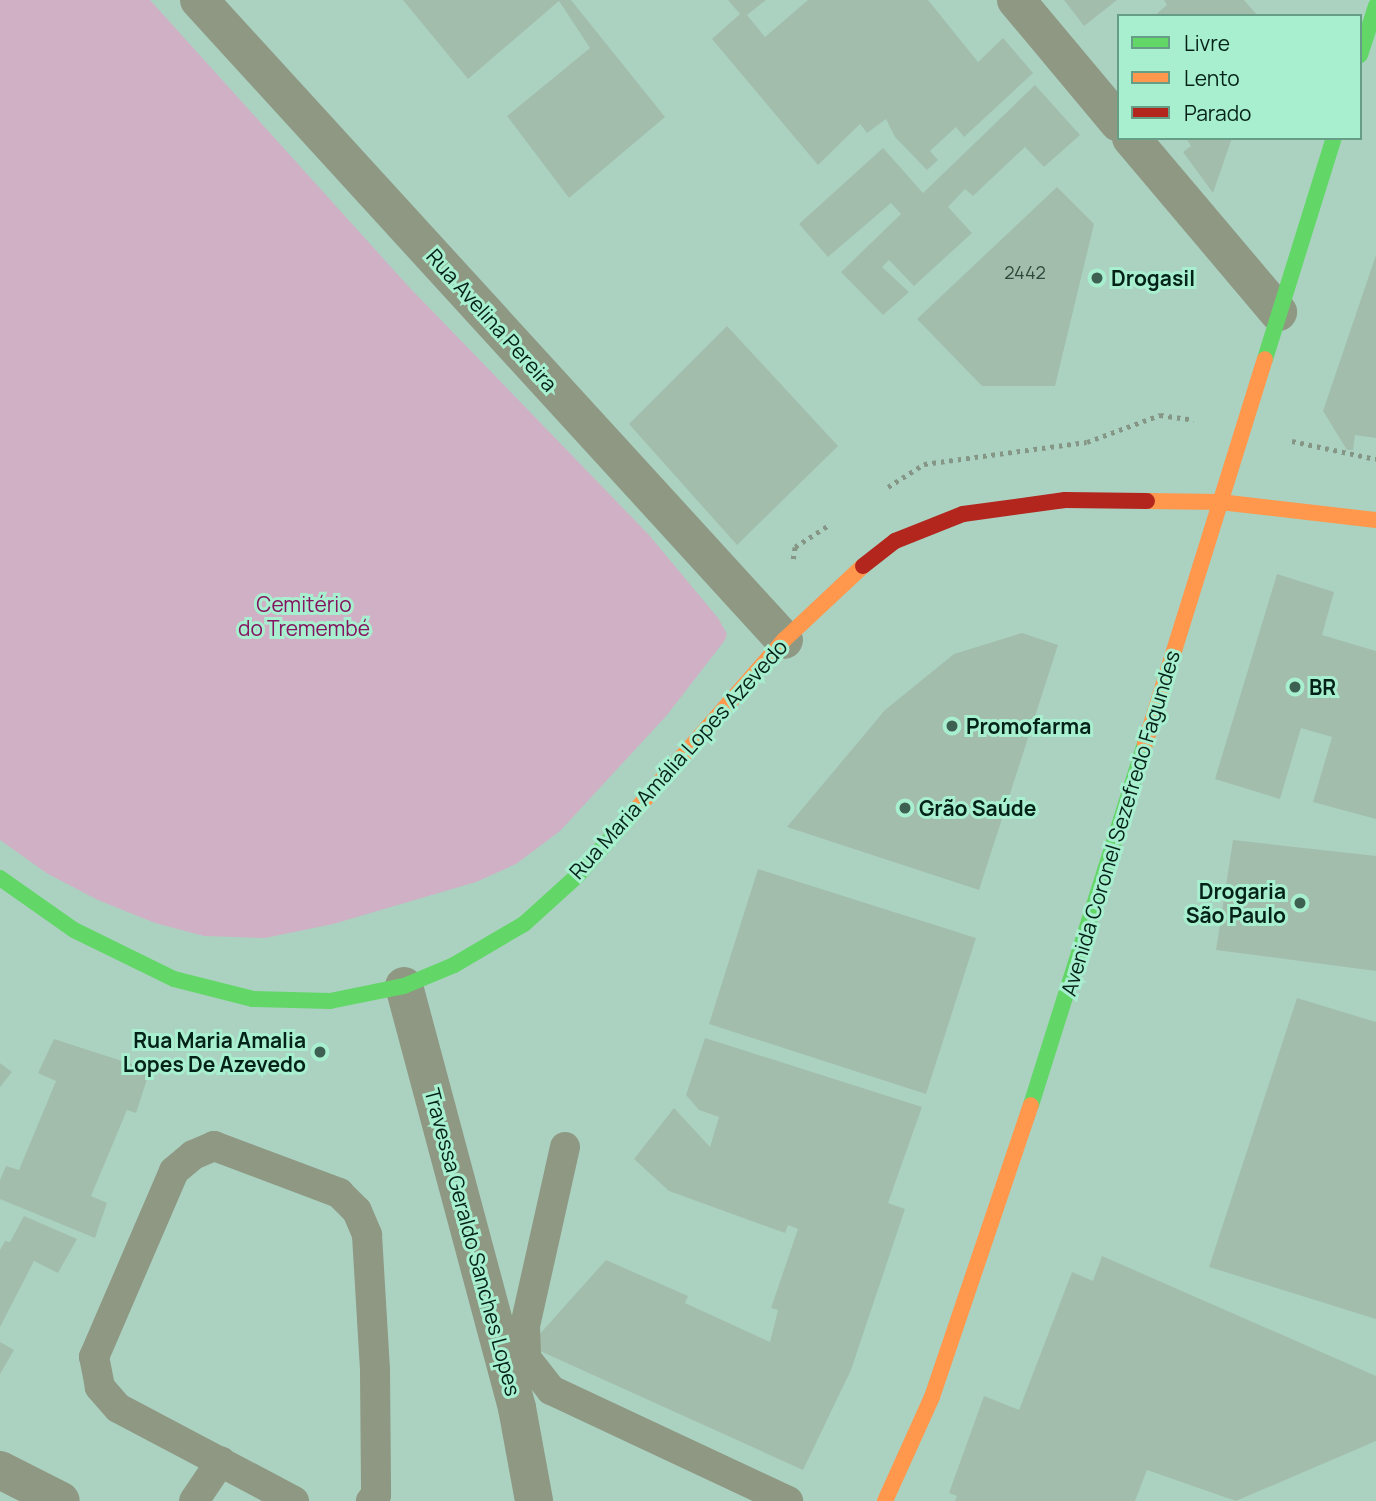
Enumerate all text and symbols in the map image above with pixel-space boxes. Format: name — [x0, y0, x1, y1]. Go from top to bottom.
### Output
legend — [1117, 14, 1362, 140]
text: Livre — [1184, 29, 1230, 57]
text: Lento — [1184, 64, 1240, 92]
text: Parado — [1184, 99, 1252, 127]
street label: Rua Avelina Pereira — [421, 244, 563, 396]
house number: 2442 — [1004, 261, 1046, 283]
place label: Drogasil — [1111, 265, 1195, 291]
marker: Drogasil — [1089, 270, 1105, 286]
park label: Cemitério do Tremembé — [238, 591, 370, 641]
street label: Rua Maria Amália Lopes Azevedo — [564, 634, 792, 884]
street label: Avenida Coronel Sezefredo Fagundes — [1055, 647, 1185, 999]
place label: BR — [1309, 674, 1336, 700]
marker: BR — [1287, 679, 1303, 695]
place label: Promofarma — [966, 713, 1091, 739]
marker: Promofarma — [944, 718, 960, 734]
place label: Grão Saúde — [919, 795, 1036, 821]
marker: Grão Saúde — [897, 800, 913, 816]
place label: Drogaria São Paulo — [1186, 878, 1286, 928]
marker: Drogaria São Paulo — [1292, 895, 1308, 911]
place label: Rua Maria Amalia Lopes De Azevedo — [123, 1027, 306, 1077]
marker: Rua Maria Amalia Lopes De Azevedo — [312, 1044, 328, 1060]
street label: Travessa Geraldo Sanches Lopes — [420, 1085, 526, 1399]

